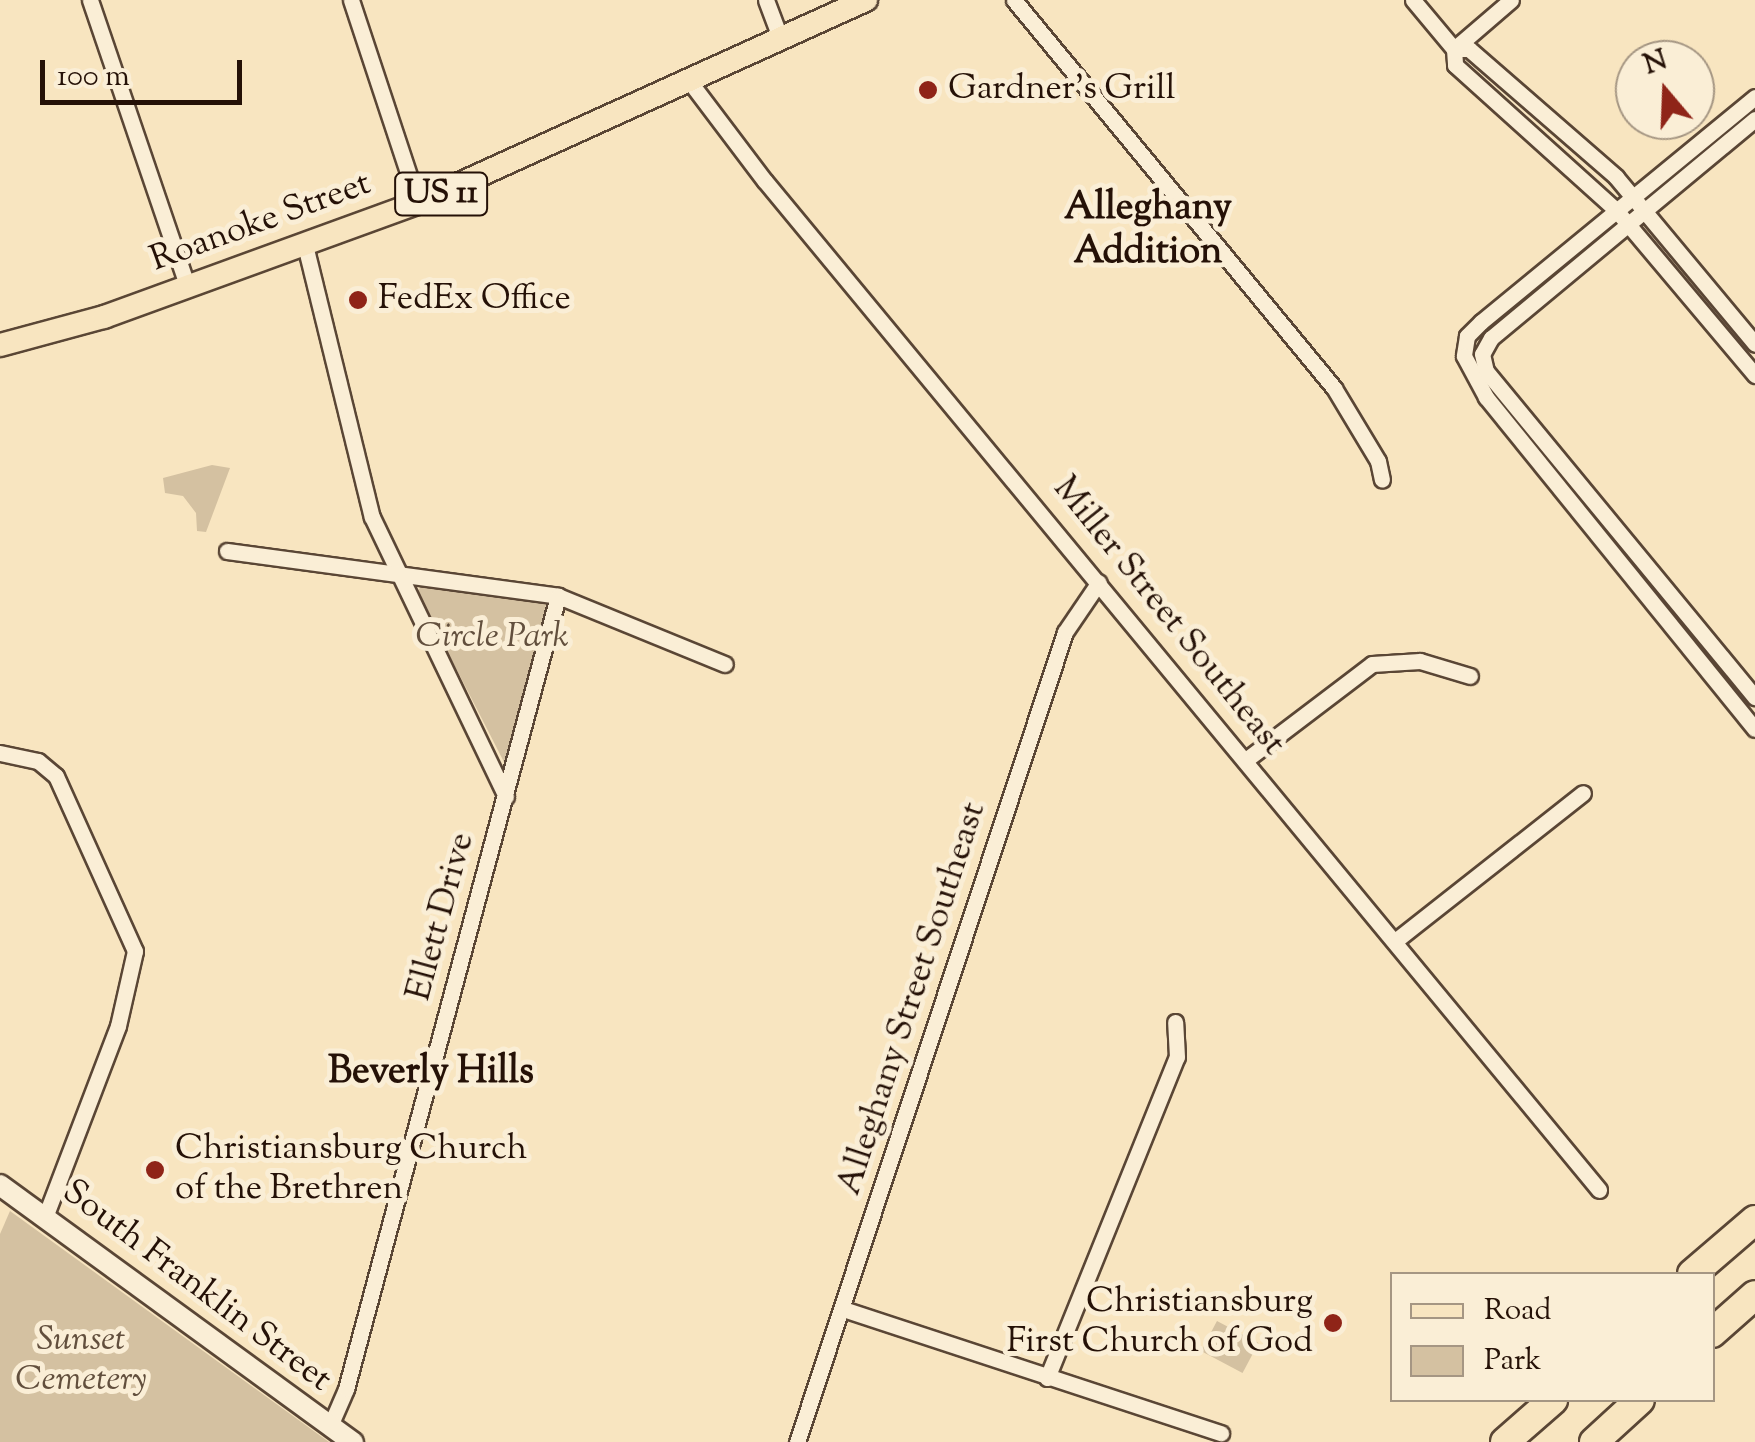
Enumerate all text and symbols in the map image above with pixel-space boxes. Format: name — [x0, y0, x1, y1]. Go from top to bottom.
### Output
scale bar — [45, 40, 248, 102]
north arrow — [1615, 40, 1715, 140]
text: N — [1639, 41, 1673, 86]
text: 100 m — [57, 56, 130, 99]
place label: Gardner’s Grill — [948, 69, 1176, 111]
marker: Gardner’s Grill — [917, 79, 939, 101]
street label: Roanoke Street — [145, 164, 377, 282]
road number: US 11 — [394, 167, 488, 221]
district label: Alleghany Addition — [1064, 187, 1232, 276]
place label: FedEx Office — [378, 279, 571, 321]
marker: FedEx Office — [347, 289, 369, 311]
street label: Miller Street Southeast — [1043, 469, 1293, 765]
park label: Circle Park — [416, 617, 568, 659]
street label: Alleghany Street Southeast — [830, 797, 996, 1201]
street label: Ellett Drive — [399, 828, 485, 1006]
district label: Beverly Hills — [328, 1051, 534, 1097]
place label: Christiansburg Church of the Brethren — [175, 1129, 527, 1211]
marker: Christiansburg Church of the Brethren — [144, 1159, 166, 1181]
street label: South Franklin Street — [53, 1172, 339, 1402]
legend — [1390, 1272, 1715, 1402]
place label: Christiansburg First Church of God — [1006, 1282, 1313, 1364]
text: Road — [1484, 1290, 1551, 1333]
marker: Christiansburg First Church of God — [1322, 1312, 1344, 1334]
park label: Sunset Cemetery — [15, 1320, 147, 1402]
text: Park — [1484, 1340, 1541, 1383]

